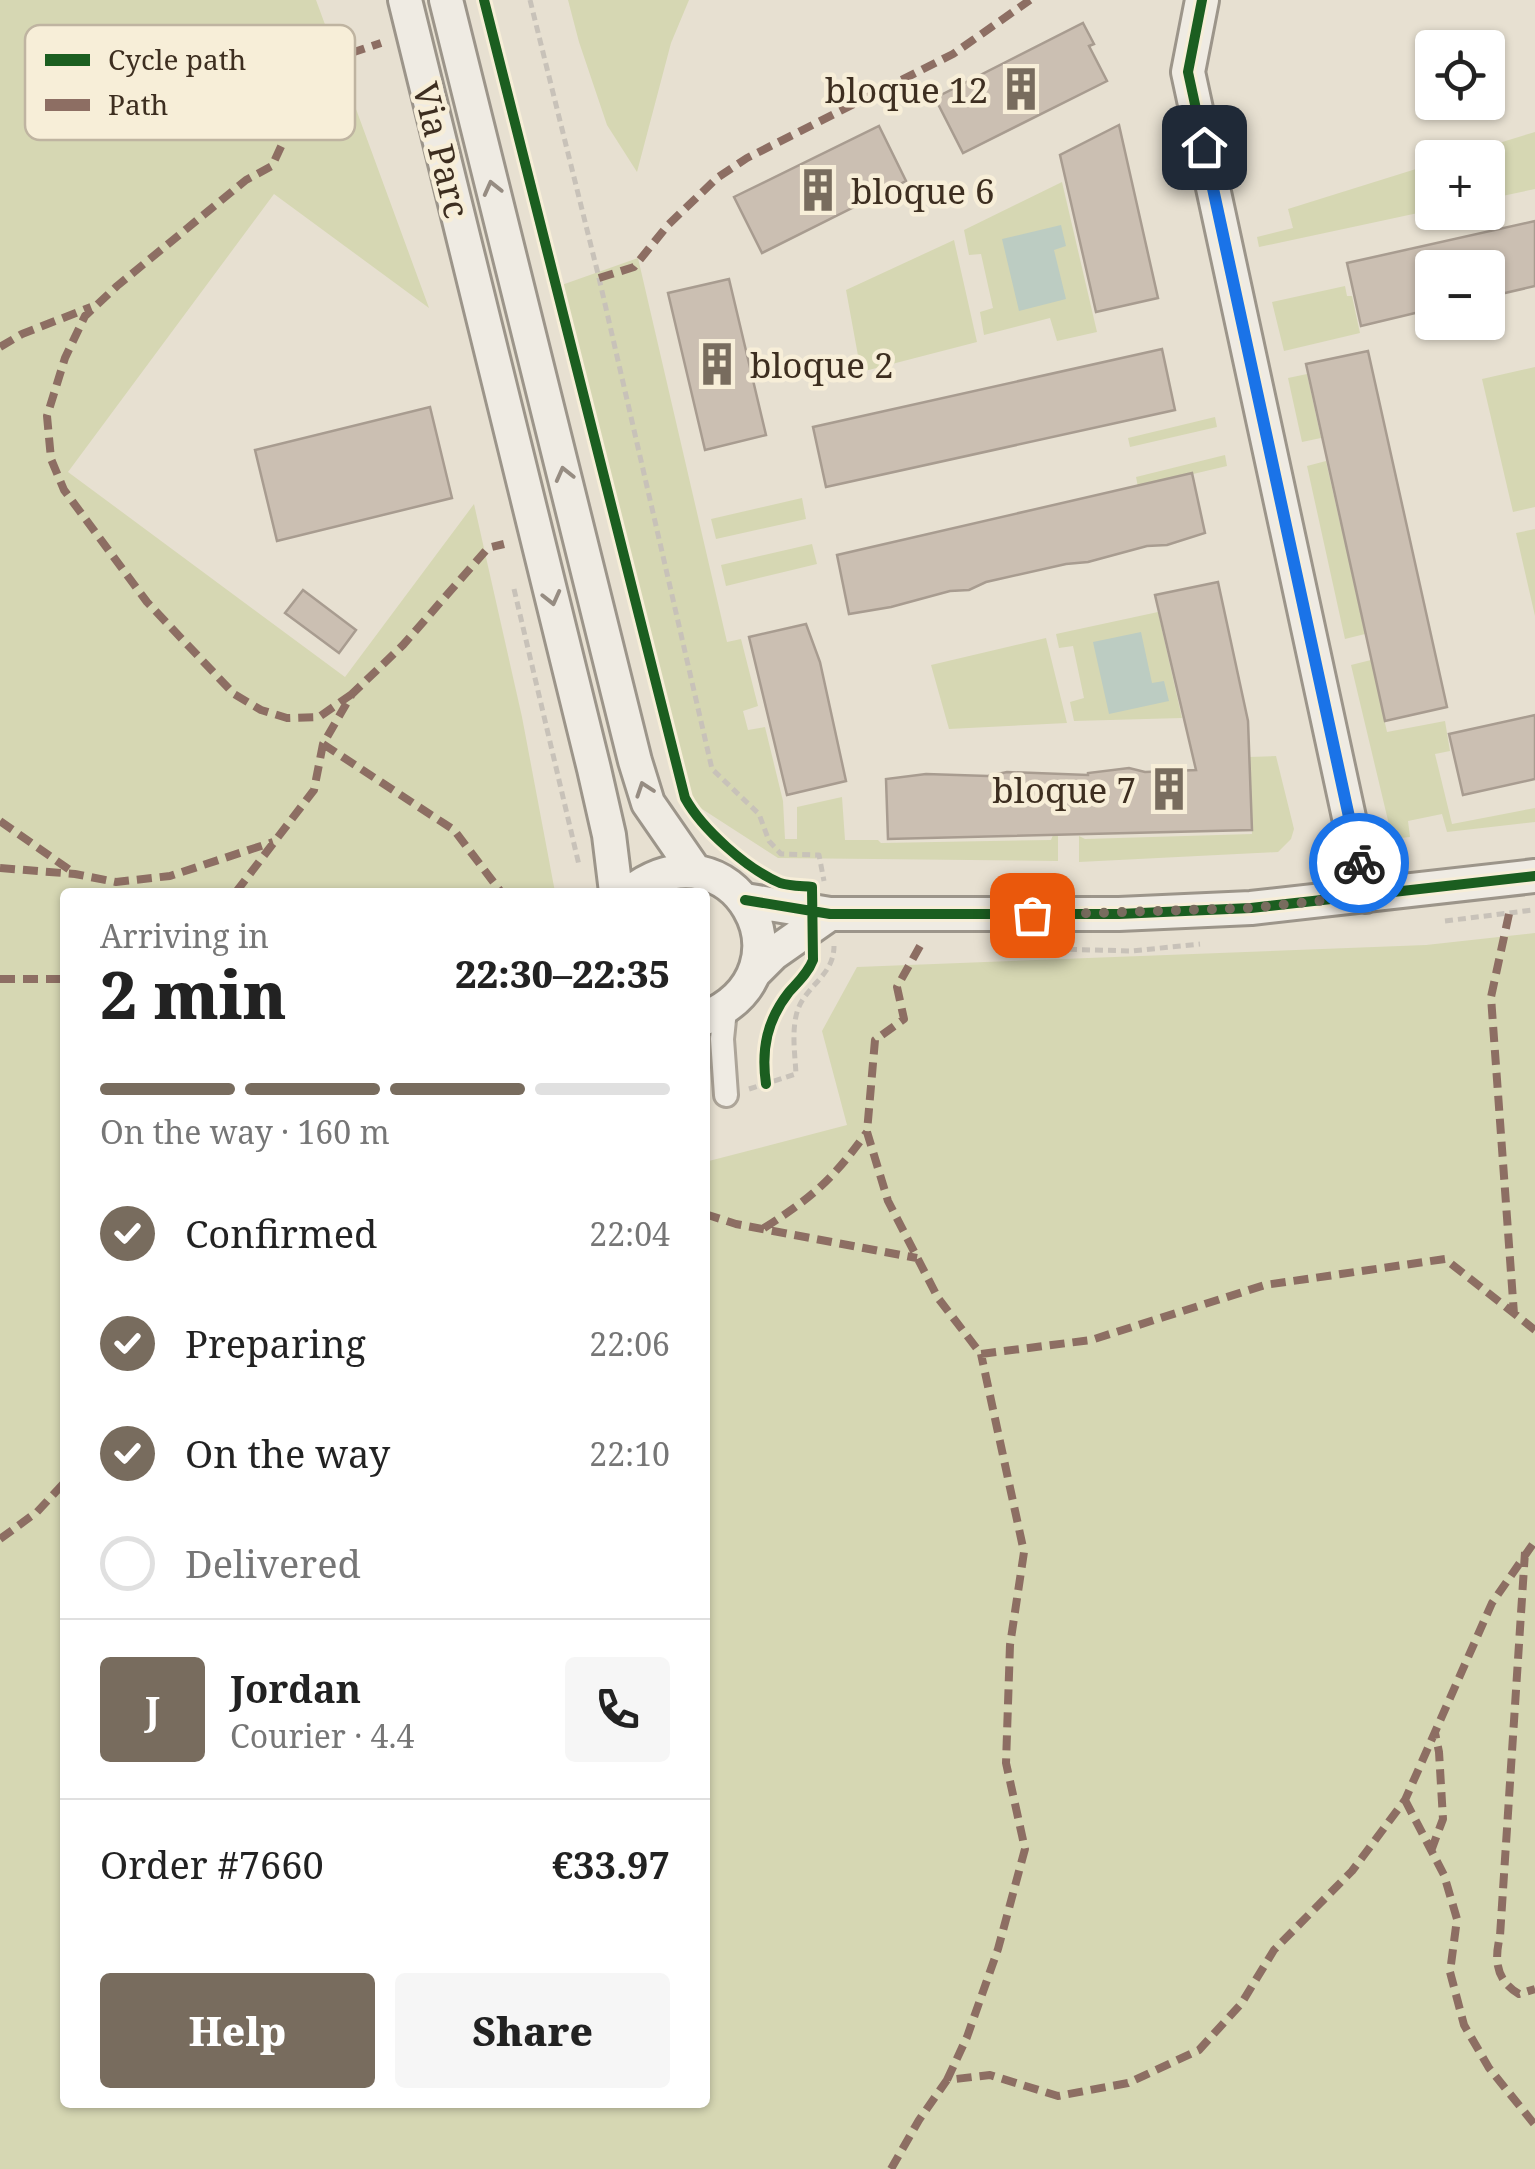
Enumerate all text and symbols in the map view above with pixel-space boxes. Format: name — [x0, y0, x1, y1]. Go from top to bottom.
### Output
legend — [25, 25, 355, 140]
map controls — [1415, 30, 1505, 340]
button: locate — [1415, 30, 1505, 120]
text: Cycle path — [108, 40, 246, 78]
building icon: bloque 12 — [997, 65, 1045, 113]
place label: bloque 12 — [825, 66, 988, 113]
street label: Via Parc — [402, 77, 482, 223]
text: Path — [108, 85, 168, 123]
pin — [1162, 105, 1247, 190]
icon: home — [1177, 120, 1232, 175]
button: + — [1415, 140, 1505, 230]
building icon: bloque 6 — [794, 166, 842, 214]
place label: bloque 6 — [851, 167, 995, 214]
one-way arrow — [483, 179, 504, 197]
button: − — [1415, 250, 1505, 340]
building icon: bloque 2 — [693, 340, 741, 388]
place label: bloque 2 — [750, 341, 894, 388]
one-way arrow — [554, 466, 575, 483]
one-way arrow — [540, 589, 561, 606]
building icon: bloque 7 — [1145, 765, 1193, 813]
place label: bloque 7 — [992, 766, 1136, 813]
one-way arrow — [635, 781, 656, 798]
courier — [1309, 813, 1409, 913]
icon: bike — [1332, 836, 1387, 891]
pin — [990, 873, 1075, 958]
icon: bag — [1005, 888, 1060, 943]
text: Arriving in — [100, 914, 269, 957]
text: 22:30–22:35 — [455, 947, 670, 999]
text: 2 min — [100, 950, 287, 1038]
text: On the way · 160 m — [100, 1110, 390, 1153]
icon: check — [100, 1206, 155, 1261]
text: Confirmed — [185, 1207, 377, 1259]
text: 22:04 — [589, 1212, 670, 1255]
icon: check — [100, 1316, 155, 1371]
text: Preparing — [185, 1317, 366, 1369]
text: 22:06 — [589, 1322, 670, 1365]
icon: check — [100, 1426, 155, 1481]
text: On the way — [185, 1427, 390, 1479]
text: 22:10 — [589, 1432, 670, 1475]
text: Delivered — [185, 1537, 361, 1589]
button: phone — [565, 1657, 670, 1762]
text: Jordan — [230, 1662, 361, 1714]
text: J — [145, 1683, 160, 1735]
text: Courier · 4.4 — [230, 1714, 414, 1757]
text: Order #7660 — [100, 1838, 324, 1890]
text: €33.97 — [552, 1838, 670, 1890]
button: Help — [100, 1973, 375, 2088]
button: Share — [395, 1973, 670, 2088]

